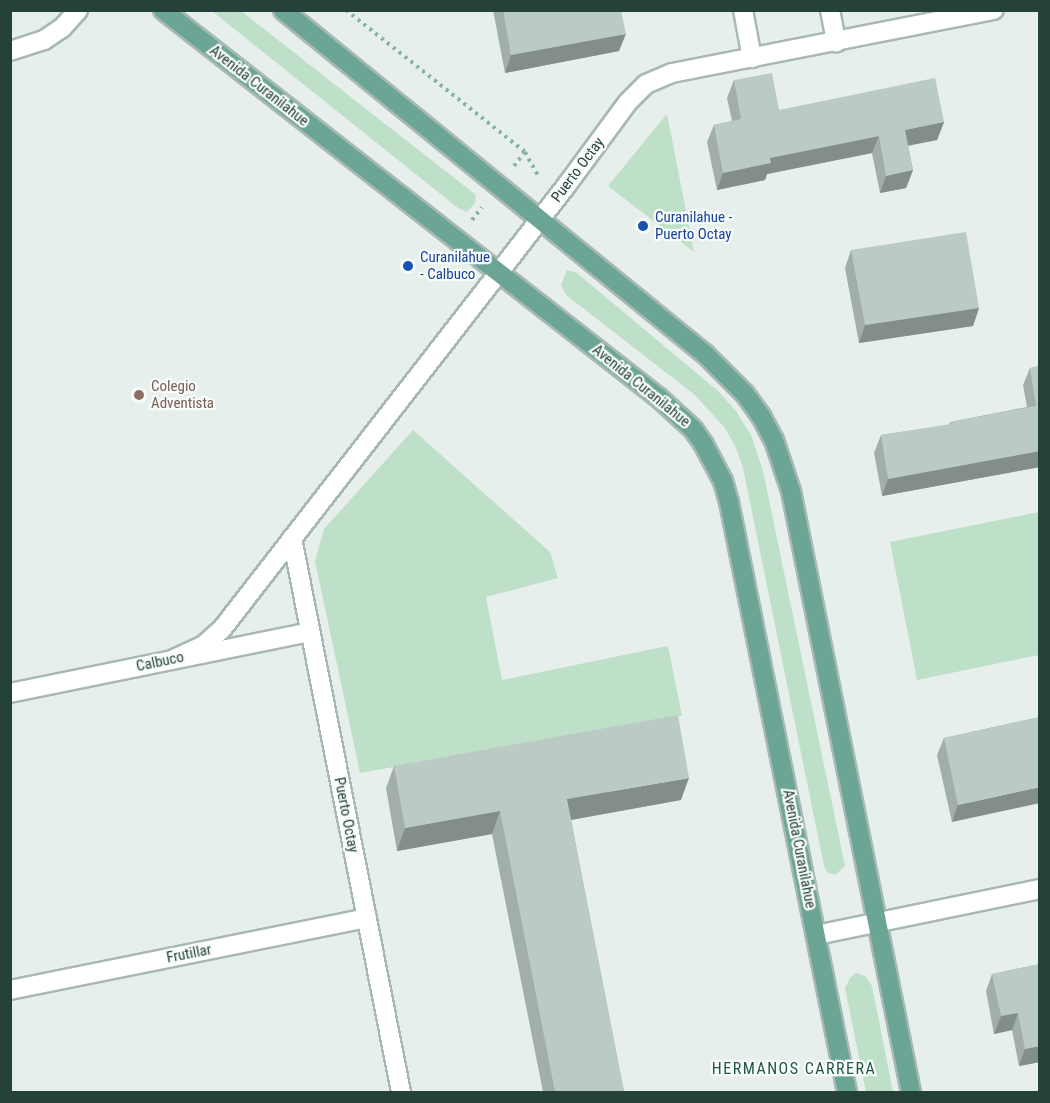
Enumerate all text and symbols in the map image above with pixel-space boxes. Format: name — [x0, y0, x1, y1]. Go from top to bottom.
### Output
street label: Avenida Curanilahue — [206, 42, 312, 130]
street label: Puerto Octay — [548, 134, 608, 206]
place label: Curanilahue - Puerto Octay — [655, 208, 732, 243]
marker: Curanilahue - Puerto Octay — [636, 219, 650, 233]
place label: Curanilahue - Calbuco — [420, 248, 490, 283]
marker: Curanilahue - Calbuco — [401, 259, 415, 273]
street label: Avenida Curanilahue — [589, 341, 693, 431]
place label: Colegio Adventista — [151, 377, 214, 412]
marker: Colegio Adventista — [132, 388, 146, 402]
street label: Calbuco — [135, 648, 185, 676]
street label: Puerto Octay — [330, 776, 362, 854]
street label: Avenida Curanilahue — [779, 788, 819, 910]
street label: Frutillar — [165, 941, 213, 967]
district label: HERMANOS CARRERA — [712, 1059, 876, 1079]

